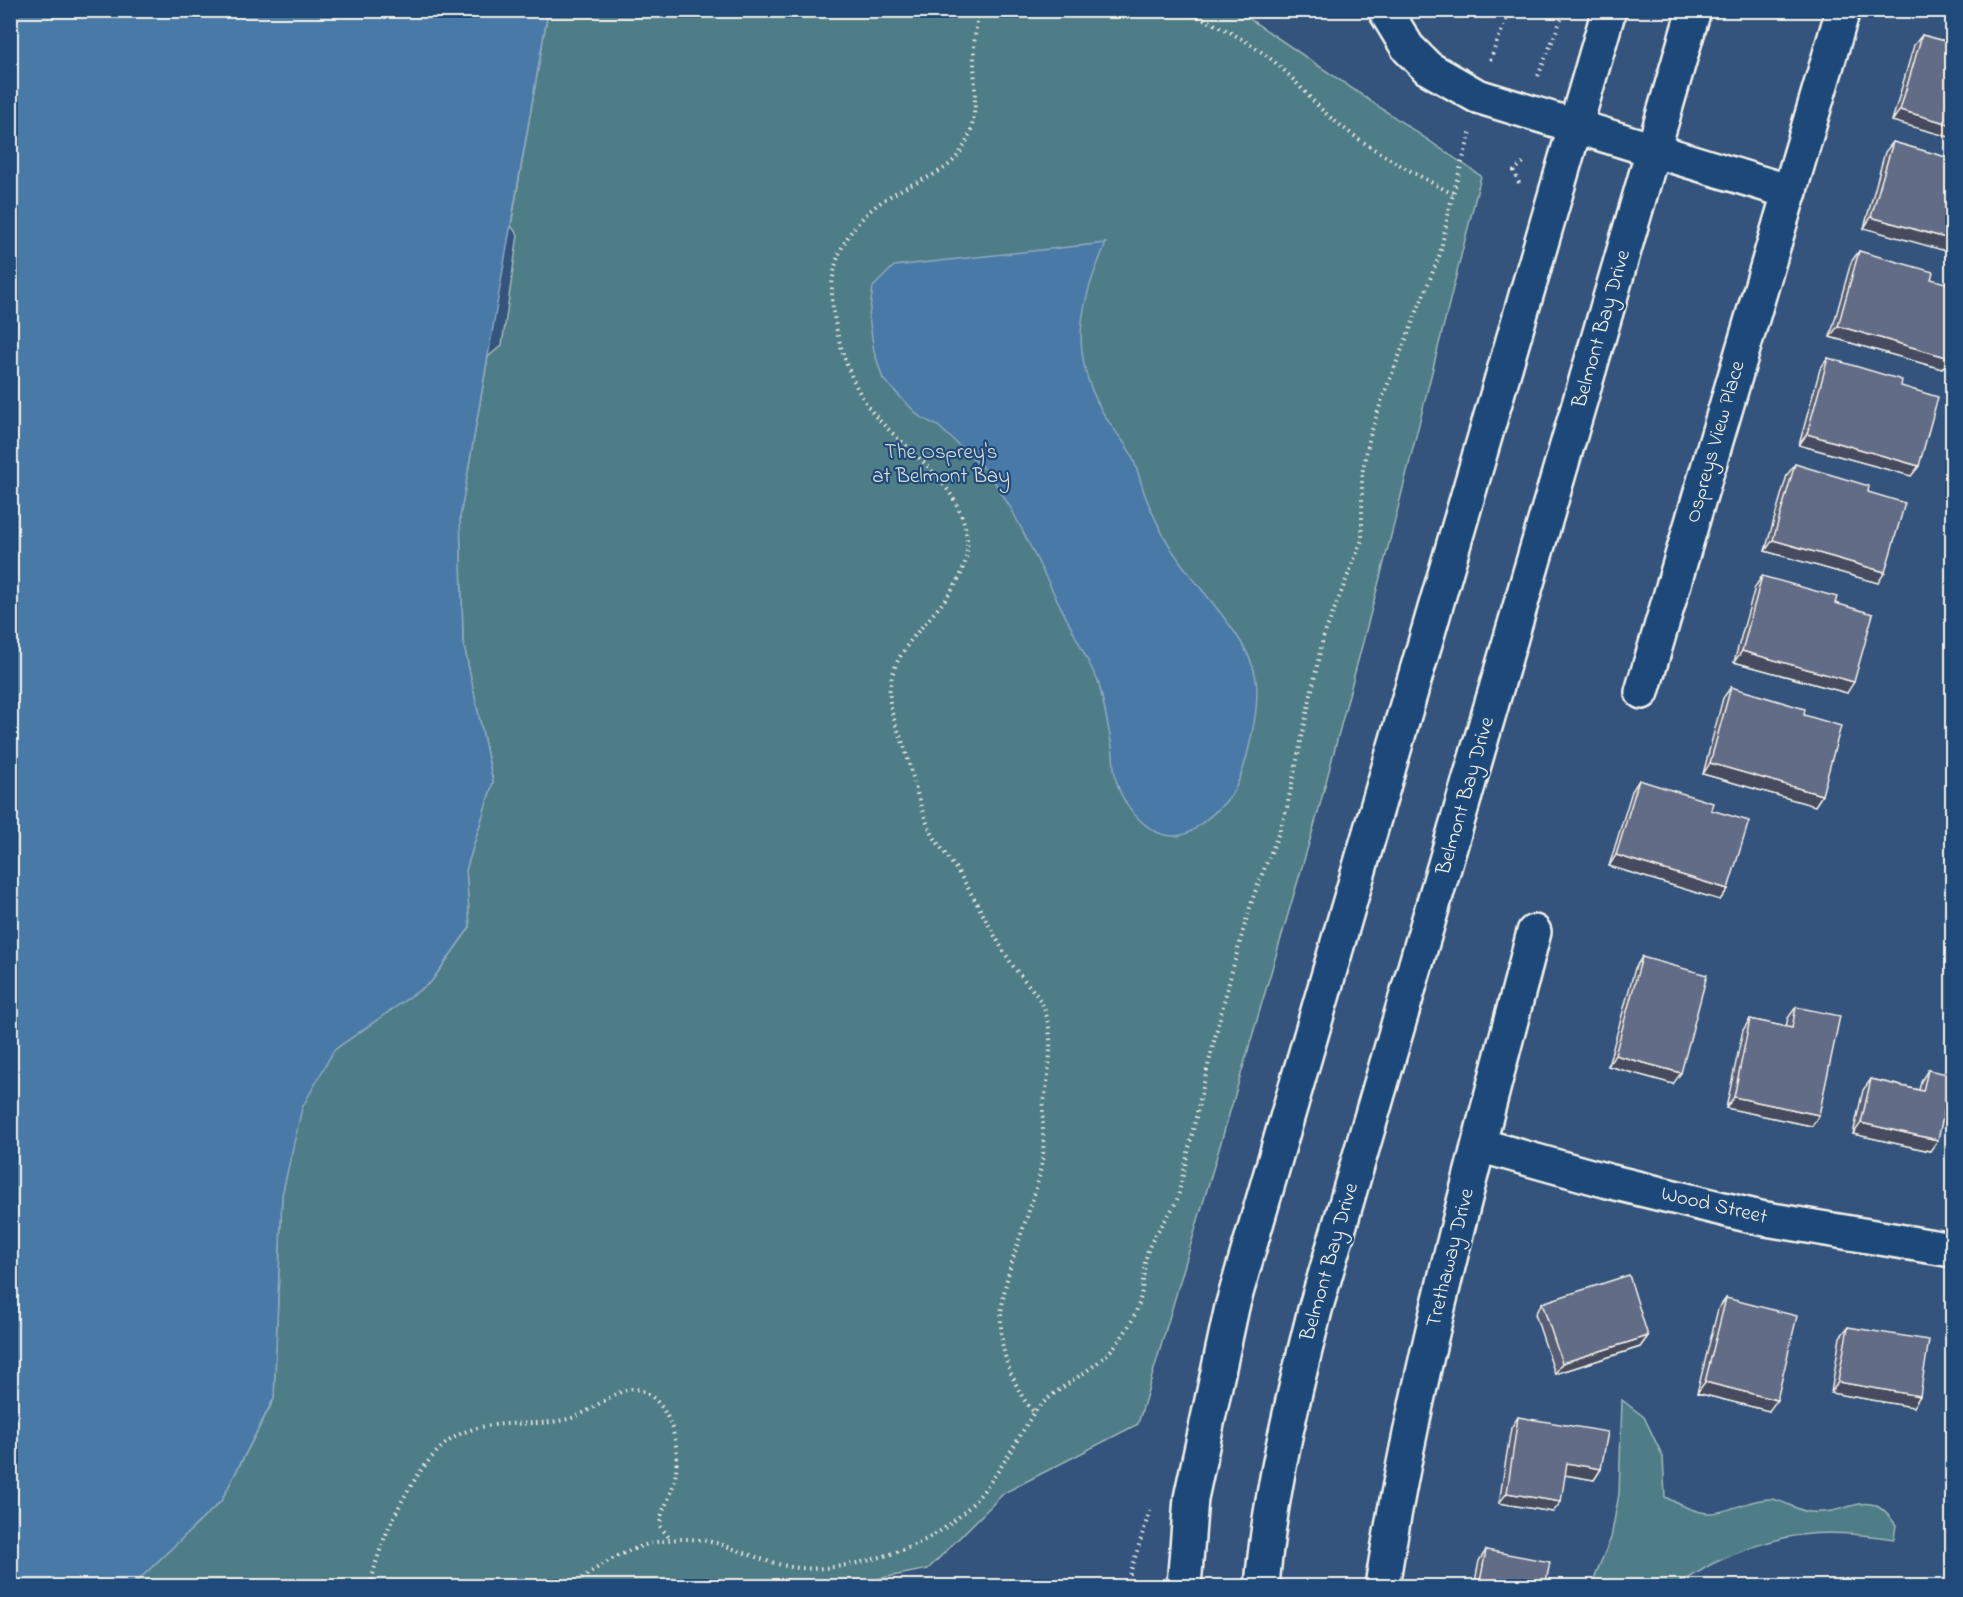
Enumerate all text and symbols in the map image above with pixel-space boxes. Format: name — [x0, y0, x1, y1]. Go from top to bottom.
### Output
street label: Belmont Bay Drive — [1565, 246, 1641, 413]
street label: Ospreys View Place — [1679, 357, 1756, 527]
park label: The Osprey's at Belmont Bay — [872, 438, 1010, 494]
street label: Belmont Bay Drive — [1429, 713, 1505, 880]
street label: Belmont Bay Drive — [1293, 1179, 1369, 1346]
street label: Wood Street — [1658, 1179, 1770, 1233]
street label: Trethaway Drive — [1419, 1185, 1485, 1331]

